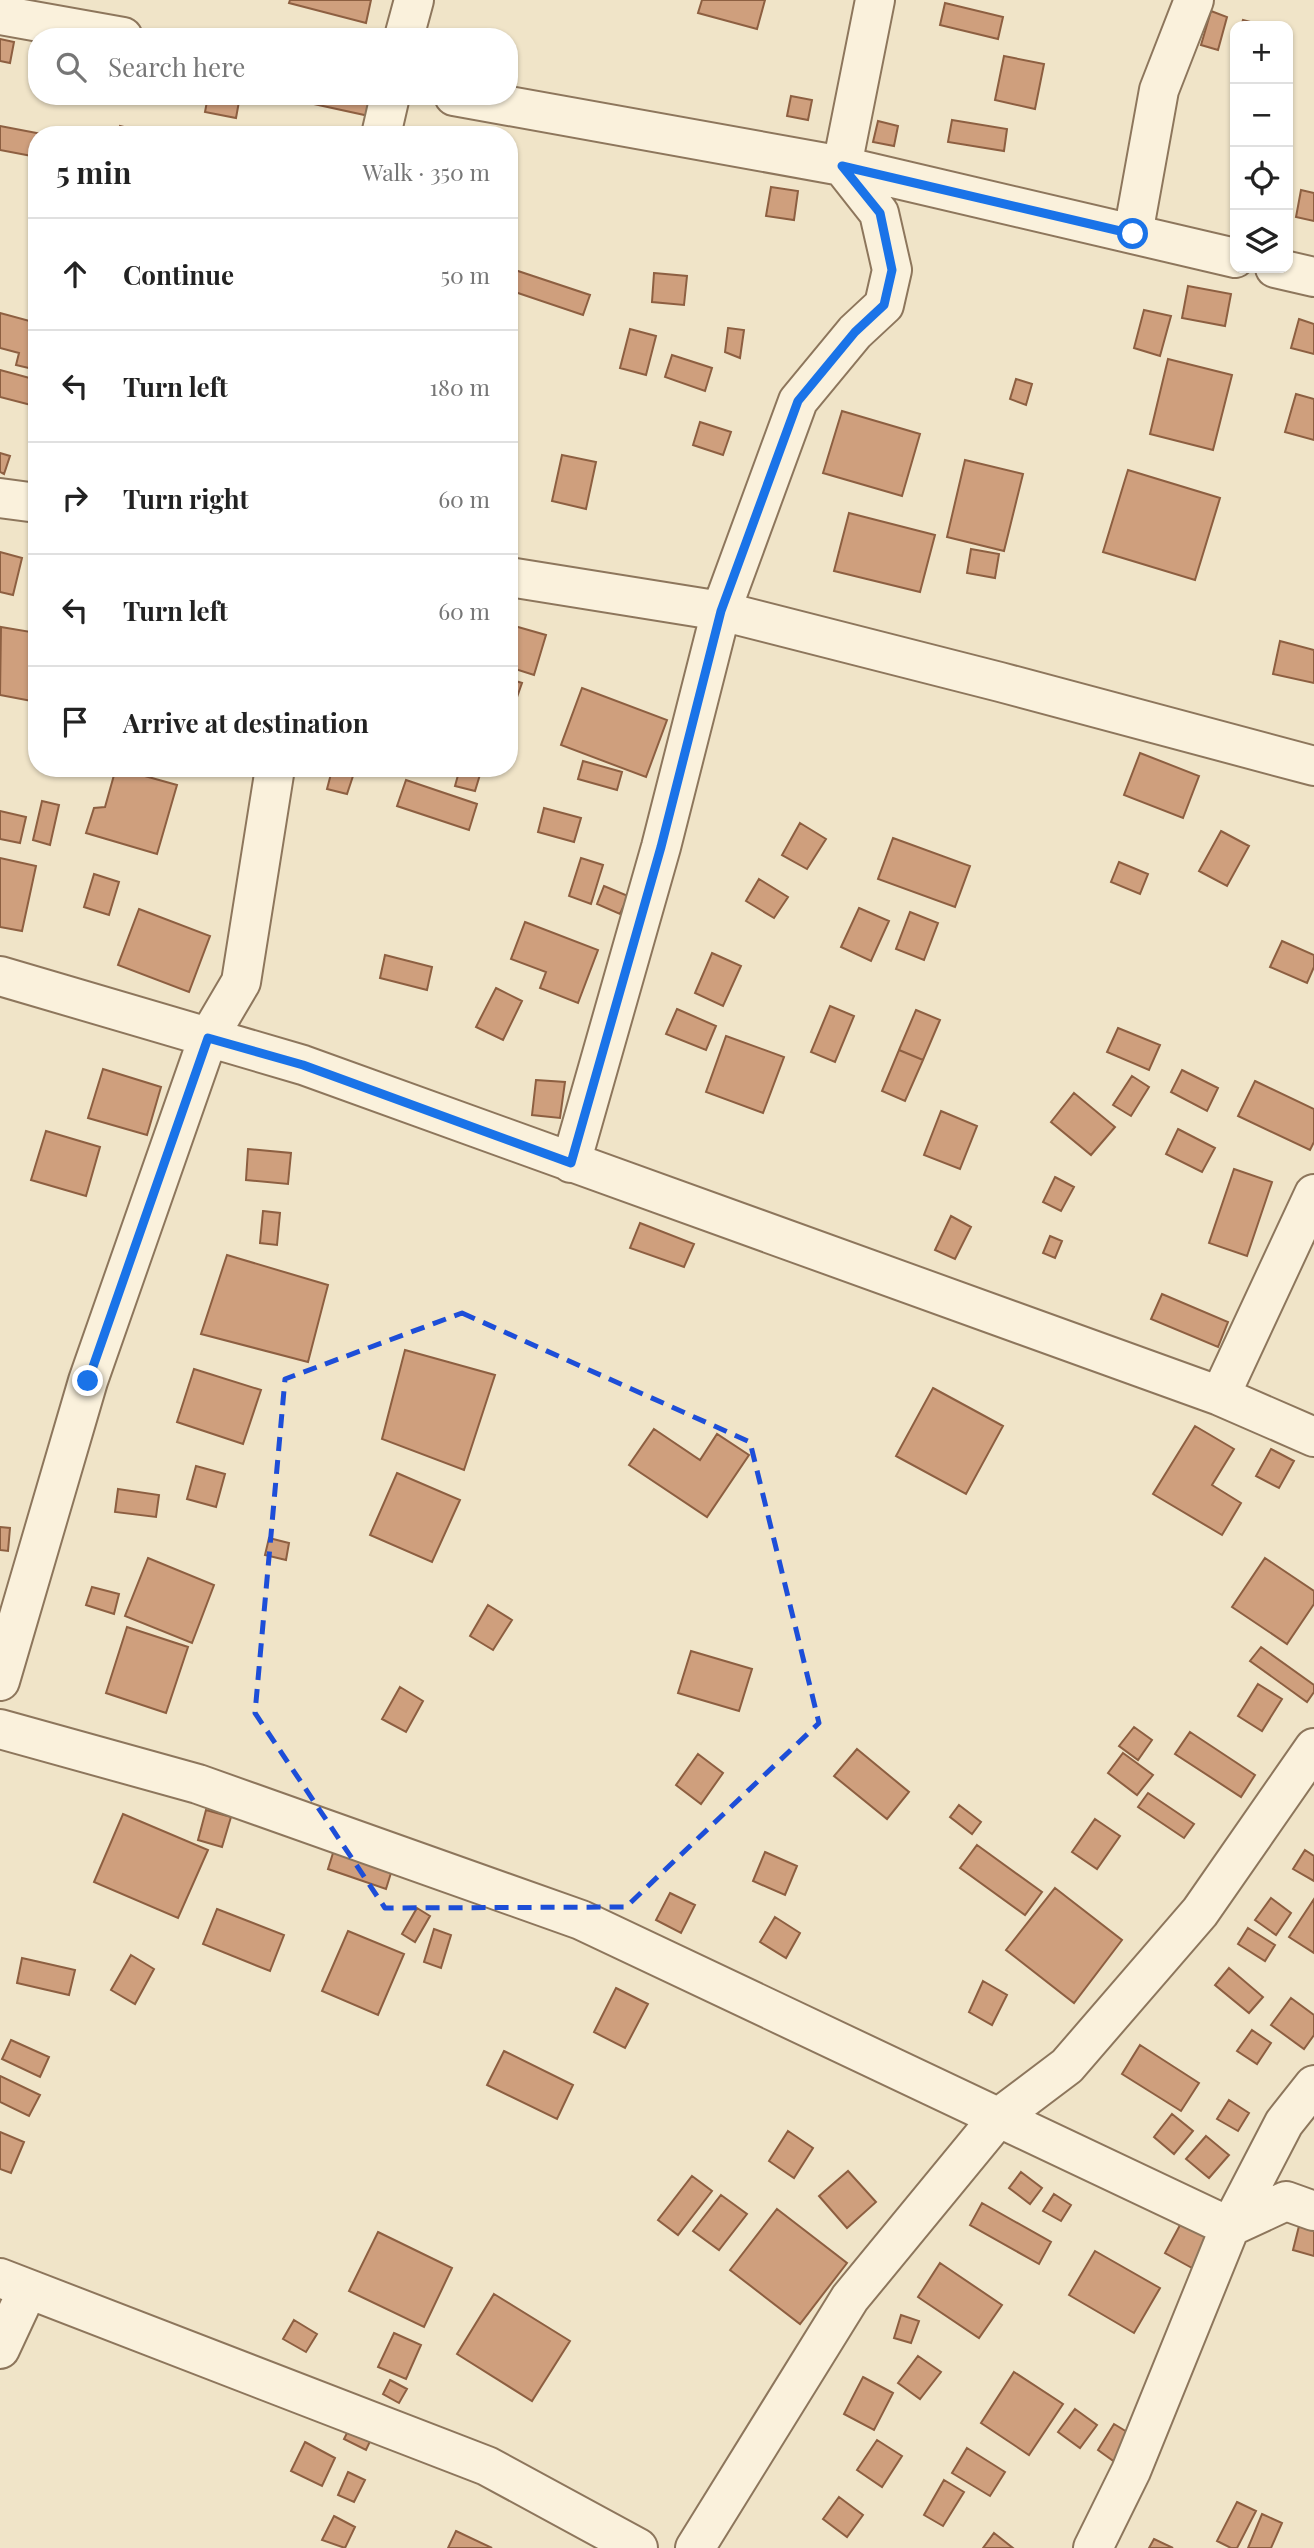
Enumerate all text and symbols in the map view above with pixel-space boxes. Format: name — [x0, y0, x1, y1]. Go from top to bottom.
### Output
map controls — [1230, 21, 1293, 273]
button: + — [1230, 21, 1293, 84]
search box — [28, 28, 518, 105]
icon: search — [52, 48, 90, 86]
text: Search here — [108, 49, 245, 84]
button: − — [1230, 84, 1293, 147]
button: locate — [1230, 147, 1293, 210]
text: 5 min — [56, 152, 131, 192]
text: Walk · 350 m — [363, 156, 490, 187]
button: layers — [1230, 210, 1293, 273]
route start — [1117, 218, 1148, 249]
icon: ahead — [56, 255, 94, 293]
text: Continue — [123, 257, 234, 292]
text: 50 m — [441, 259, 490, 290]
icon: left — [56, 367, 94, 405]
text: Turn left — [123, 369, 228, 404]
text: 180 m — [430, 371, 490, 402]
icon: right — [56, 479, 94, 517]
text: Turn right — [123, 481, 249, 516]
text: 60 m — [438, 483, 490, 514]
icon: left — [56, 591, 94, 629]
text: Turn left — [123, 593, 228, 628]
text: 60 m — [438, 595, 490, 626]
icon: arrive — [56, 703, 94, 741]
text: Arrive at destination — [123, 705, 369, 740]
route end — [72, 1365, 103, 1396]

